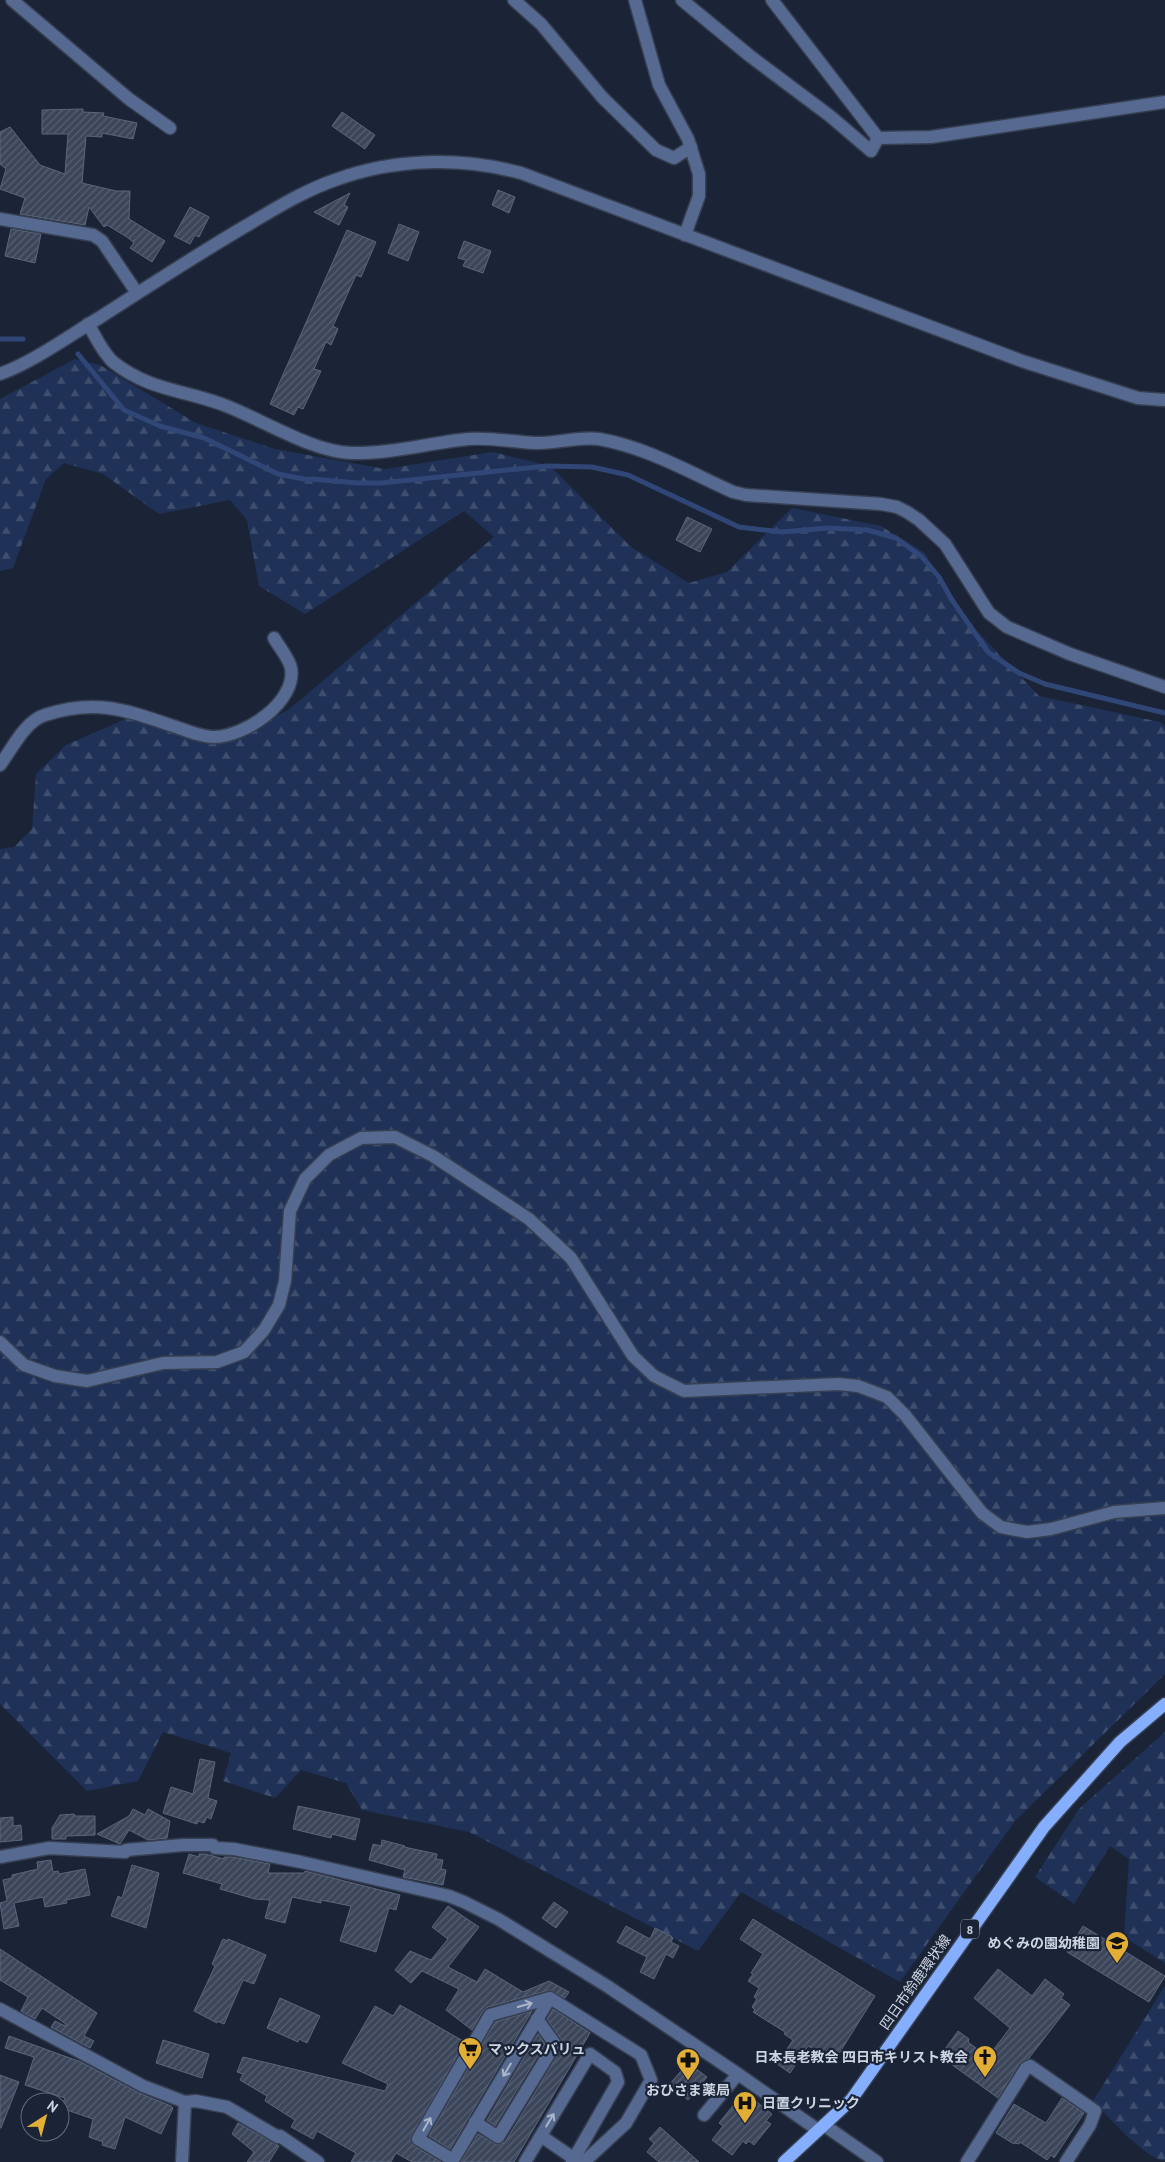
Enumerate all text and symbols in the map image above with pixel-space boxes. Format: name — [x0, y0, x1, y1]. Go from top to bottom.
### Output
road number: 8 — [961, 1920, 979, 1938]
school or university icon: めぐみの園幼稚園 — [1104, 1930, 1130, 1964]
street label: 四日市鈴鹿環状線 — [876, 1931, 954, 2033]
place label: めぐみの園幼稚園 — [988, 1934, 1100, 1952]
one-way arrow — [516, 2000, 532, 2009]
supermarket icon: マックスバリュ — [457, 2036, 483, 2070]
place label: マックスバリュ — [488, 2040, 586, 2058]
church icon: 日本長老教会 四日市キリスト教会 — [972, 2044, 998, 2078]
pharmacy icon: おひさま薬局 — [675, 2047, 701, 2081]
place label: 日本長老教会 四日市キリスト教会 — [754, 2048, 968, 2066]
one-way arrow — [501, 2062, 511, 2076]
place label: おひさま薬局 — [646, 2081, 730, 2099]
hospital icon: 日置クリニック — [732, 2090, 758, 2124]
north arrow — [20, 2092, 70, 2142]
place label: 日置クリニック — [762, 2094, 860, 2112]
text: N — [44, 2096, 62, 2116]
one-way arrow — [546, 2114, 556, 2128]
one-way arrow — [422, 2117, 432, 2132]

